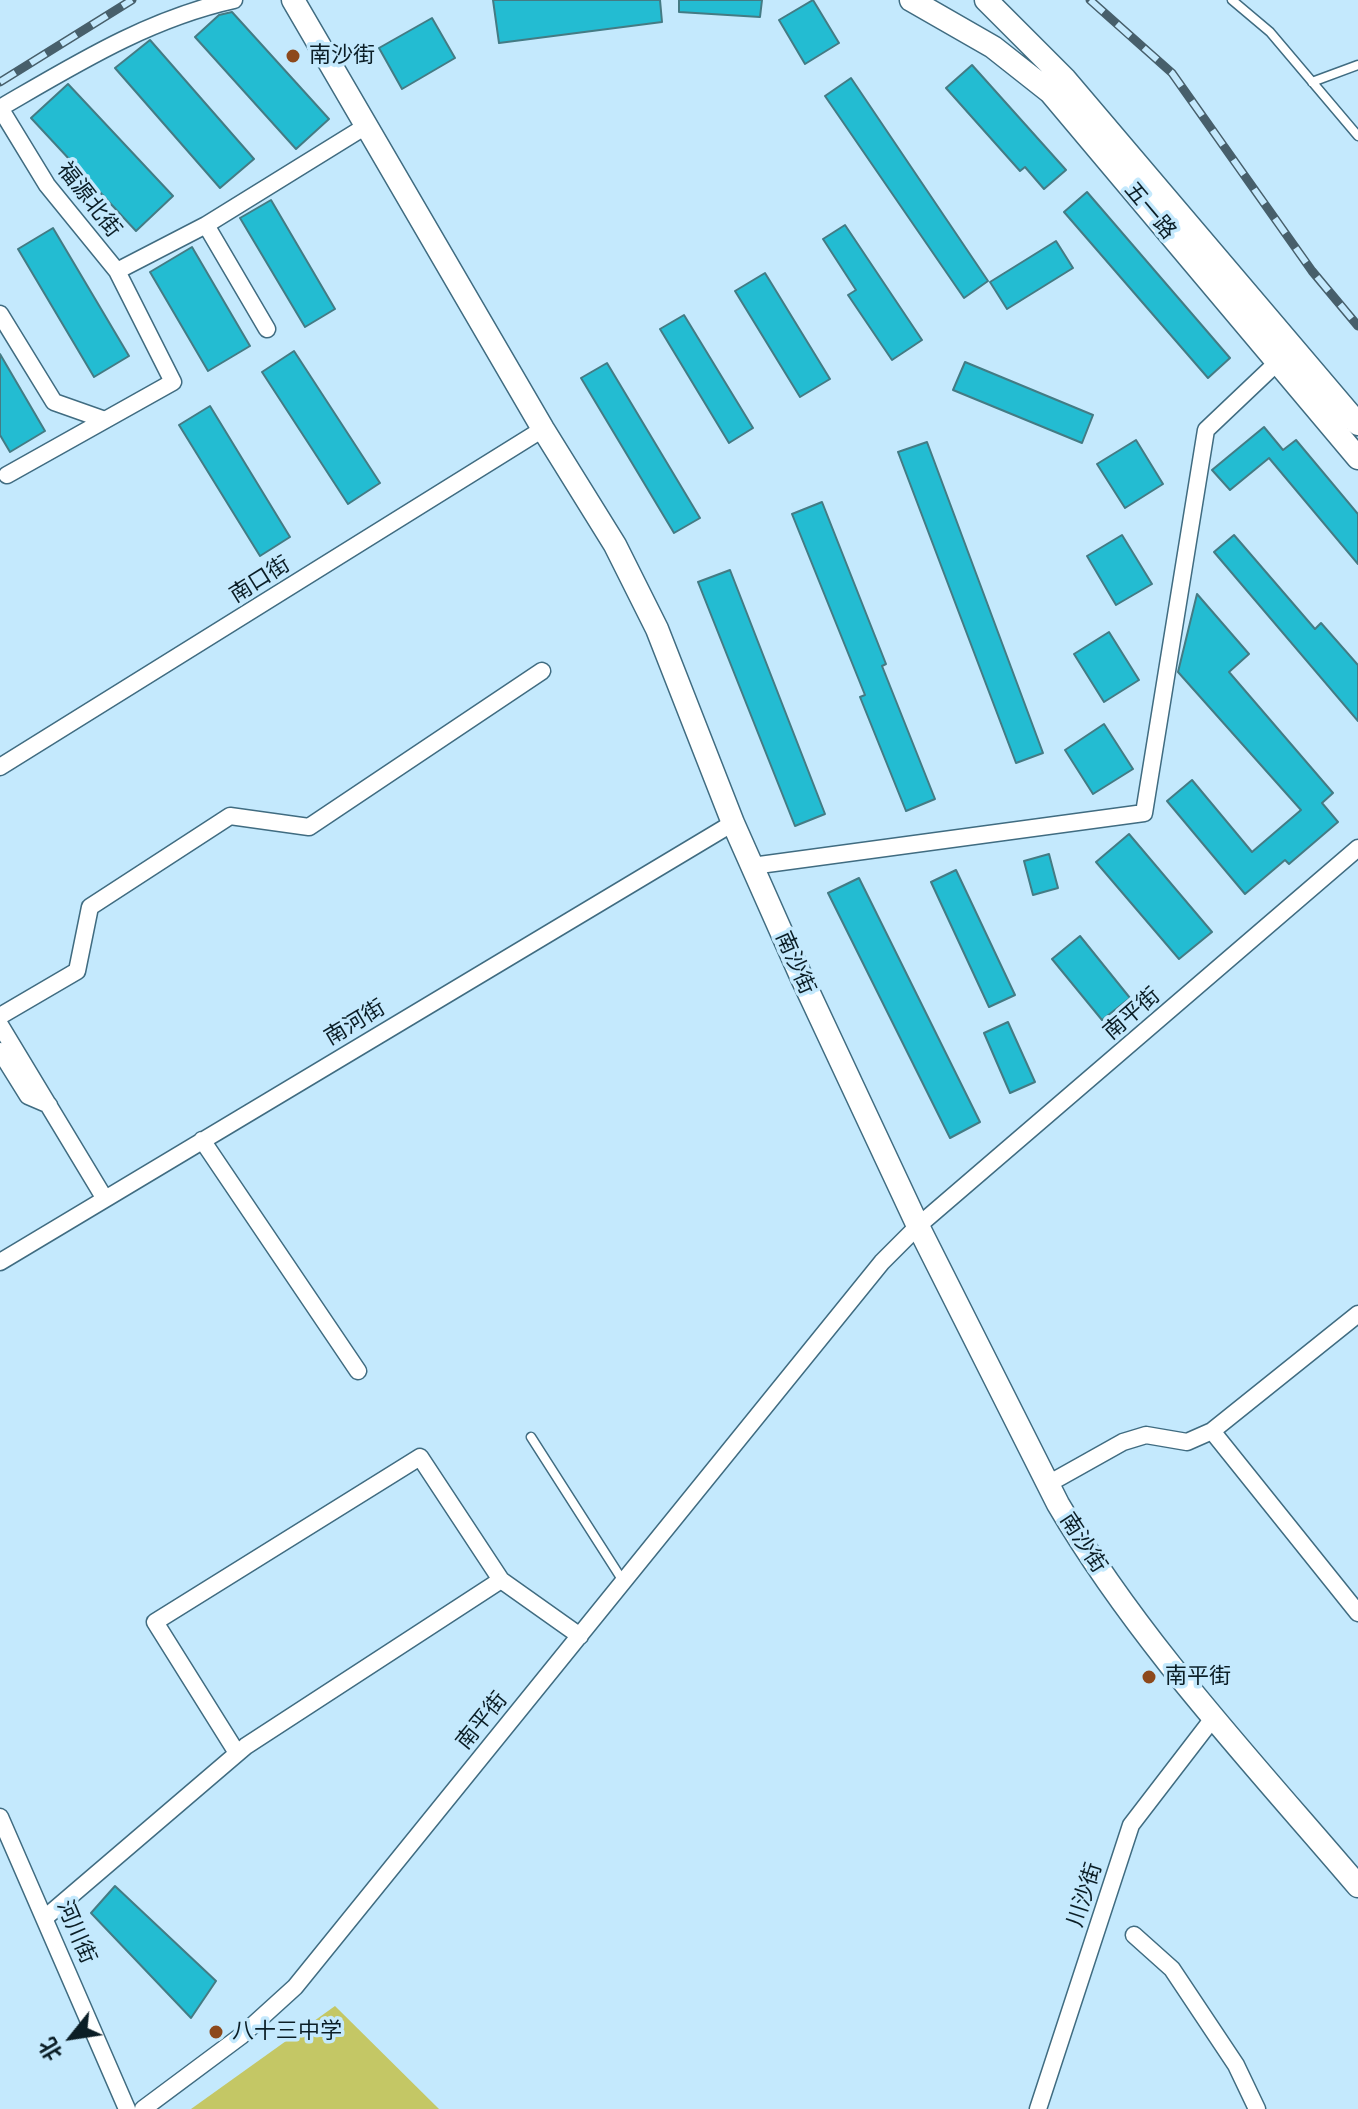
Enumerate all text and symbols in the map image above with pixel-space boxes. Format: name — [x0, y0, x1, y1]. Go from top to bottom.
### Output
place label: 南沙街 — [309, 43, 375, 69]
marker: 南沙街 — [284, 47, 302, 65]
street label: 福源北街 — [52, 157, 126, 243]
street label: 五一路 — [1119, 177, 1181, 245]
street label: 南口街 — [225, 551, 295, 609]
street label: 南沙街 — [770, 927, 820, 999]
street label: 南平街 — [1098, 982, 1166, 1046]
street label: 南河街 — [320, 995, 390, 1051]
street label: 南沙街 — [1054, 1508, 1112, 1578]
place label: 南平街 — [1165, 1664, 1231, 1690]
marker: 南平街 — [1140, 1668, 1158, 1686]
street label: 南平街 — [451, 1687, 513, 1755]
street label: 川沙街 — [1062, 1860, 1108, 1930]
street label: 河川街 — [51, 1896, 101, 1968]
north arrow — [32, 1997, 112, 2077]
place label: 八十三中学 — [232, 2019, 342, 2045]
marker: 八十三中学 — [207, 2023, 225, 2041]
text: 北 — [34, 2033, 67, 2065]

